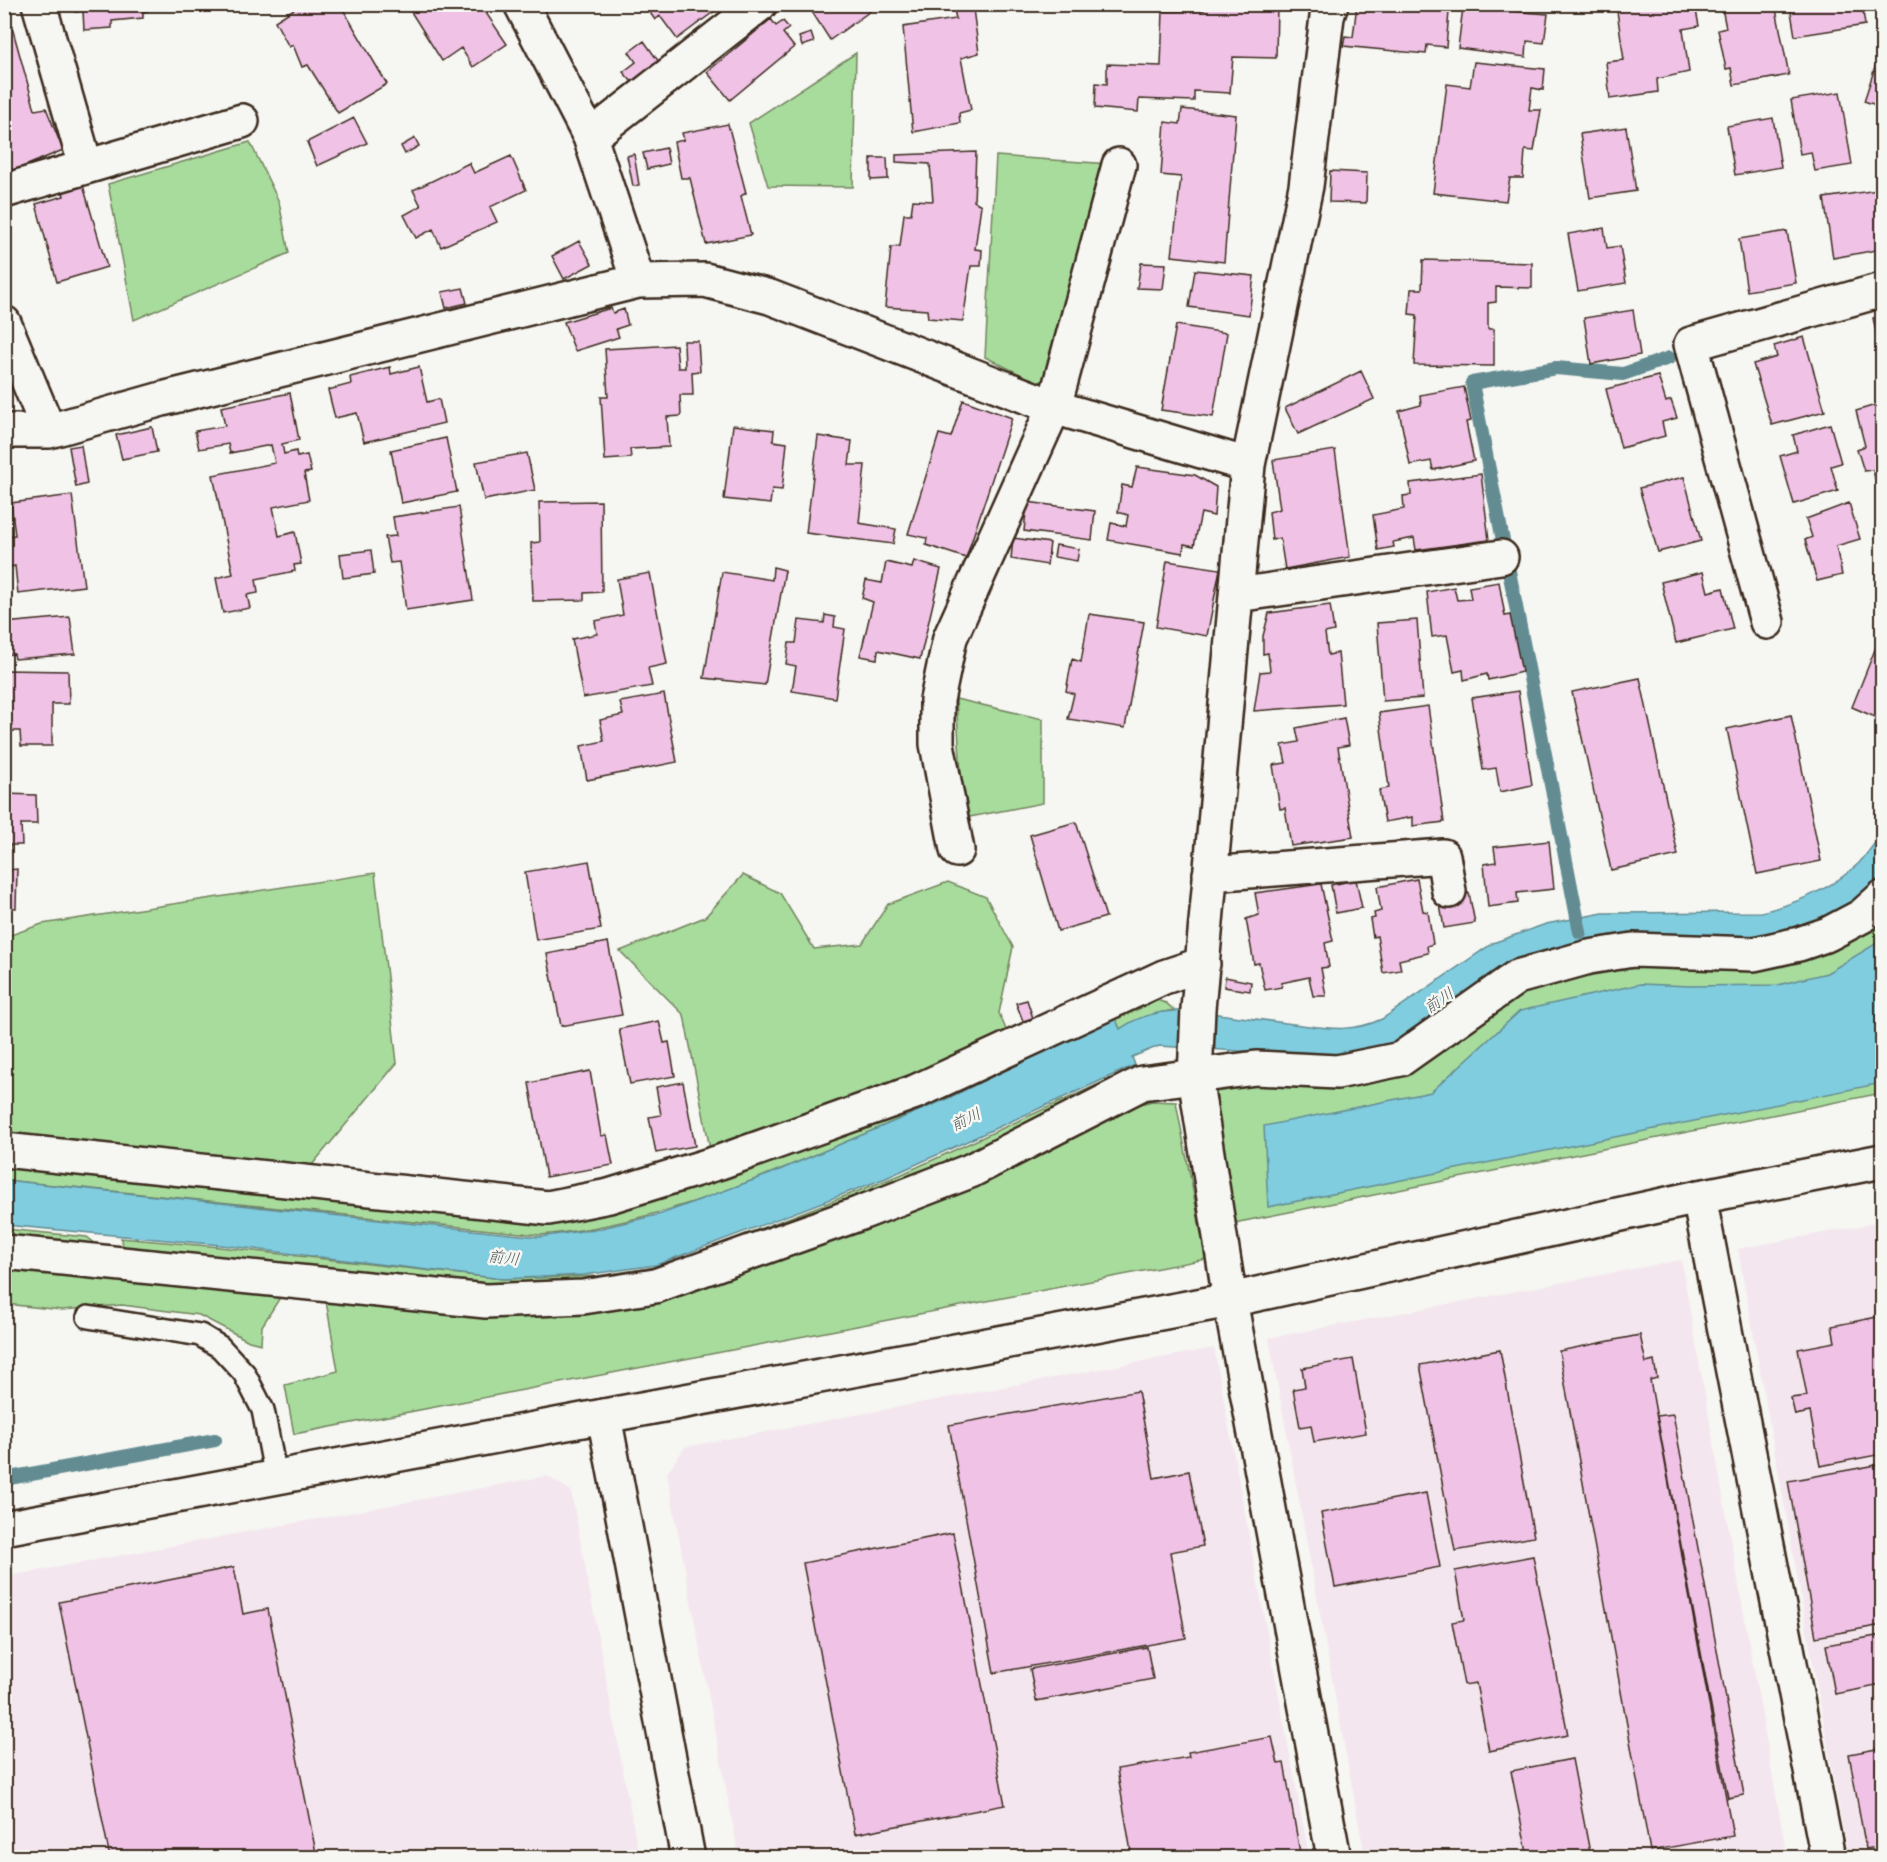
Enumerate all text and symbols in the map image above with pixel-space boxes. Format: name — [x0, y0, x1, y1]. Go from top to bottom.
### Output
water label: 前川 — [1418, 980, 1458, 1018]
water label: 前川 — [945, 1100, 985, 1136]
water label: 前川 — [487, 1242, 521, 1270]

